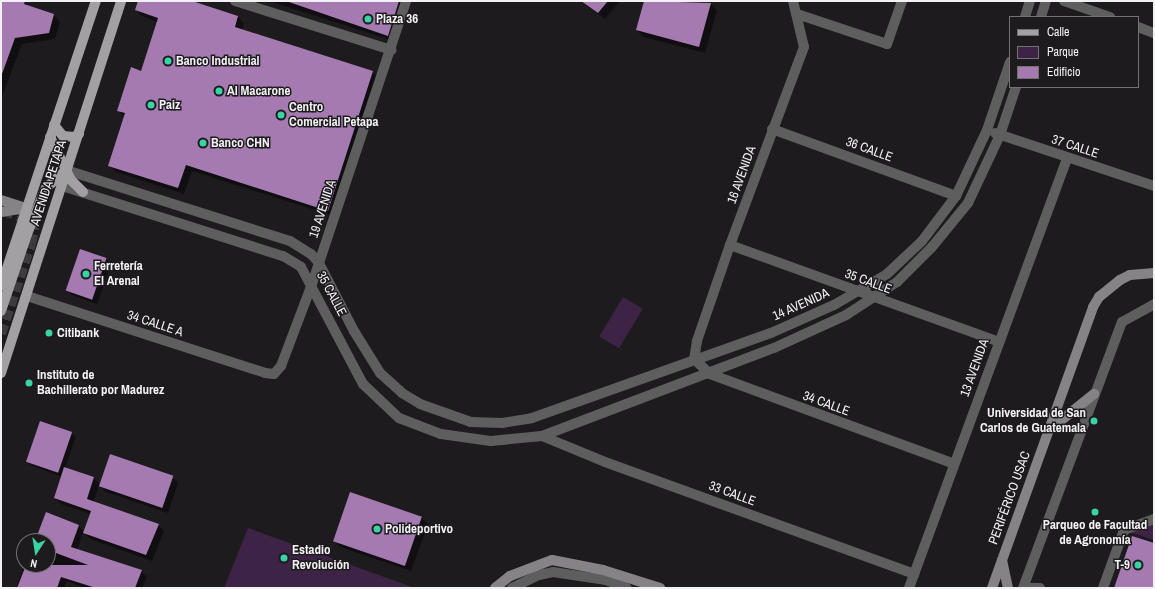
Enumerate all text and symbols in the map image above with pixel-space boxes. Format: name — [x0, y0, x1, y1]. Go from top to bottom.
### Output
place label: Plaza 36 — [376, 11, 418, 27]
marker: Plaza 36 — [363, 14, 373, 24]
legend — [1009, 16, 1139, 88]
text: Calle — [1047, 24, 1069, 40]
text: Parque — [1047, 44, 1079, 60]
place label: Banco Industrial — [176, 53, 260, 69]
marker: Banco Industrial — [163, 56, 173, 66]
text: Edificio — [1047, 64, 1080, 80]
place label: Al Macarone — [227, 83, 290, 99]
marker: Al Macarone — [214, 86, 224, 96]
place label: Paiz — [159, 97, 180, 113]
marker: Paiz — [146, 100, 156, 110]
place label: Centro Comercial Petapa — [289, 100, 378, 131]
marker: Centro Comercial Petapa — [276, 110, 286, 120]
street label: 37 CALLE — [1049, 132, 1101, 162]
street label: 36 CALLE — [844, 134, 894, 166]
place label: Banco CHN — [211, 135, 270, 151]
street label: AVENIDA PETAPA — [28, 138, 70, 228]
marker: Banco CHN — [198, 138, 208, 148]
street label: 16 AVENIDA — [724, 144, 760, 206]
street label: 19 AVENIDA — [306, 178, 340, 240]
place label: Ferretería El Arenal — [94, 259, 143, 290]
street label: 35 CALLE — [843, 266, 893, 298]
marker: Ferretería El Arenal — [81, 269, 91, 279]
street label: 35 CALLE — [313, 269, 349, 319]
street label: 14 AVENIDA — [770, 286, 832, 324]
street label: 34 CALLE A — [125, 308, 185, 340]
place label: Citibank — [57, 325, 99, 341]
marker: Citibank — [44, 328, 54, 338]
street label: 13 AVENIDA — [957, 337, 993, 399]
place label: Instituto de Bachillerato por Madurez — [37, 368, 164, 399]
marker: Instituto de Bachillerato por Madurez — [24, 378, 34, 388]
street label: 34 CALLE — [801, 388, 851, 420]
place label: Universidad de San Carlos de Guatemala — [980, 406, 1086, 437]
marker: Universidad de San Carlos de Guatemala — [1089, 416, 1099, 426]
street label: PERIFÉRICO USAC — [986, 449, 1034, 547]
street label: 33 CALLE — [707, 478, 757, 510]
marker: Parqueo de Facultad de Agronomía — [1090, 507, 1100, 517]
place label: Parqueo de Facultad de Agronomía — [1043, 518, 1147, 549]
place label: Polideportivo — [385, 521, 453, 537]
marker: Polideportivo — [372, 524, 382, 534]
north arrow — [16, 533, 56, 573]
place label: Estadio Revolución — [292, 543, 349, 574]
marker: Estadio Revolución — [279, 553, 289, 563]
text: N — [29, 556, 38, 571]
place label: T-9 — [1115, 557, 1130, 573]
marker: T-9 — [1133, 560, 1143, 570]

